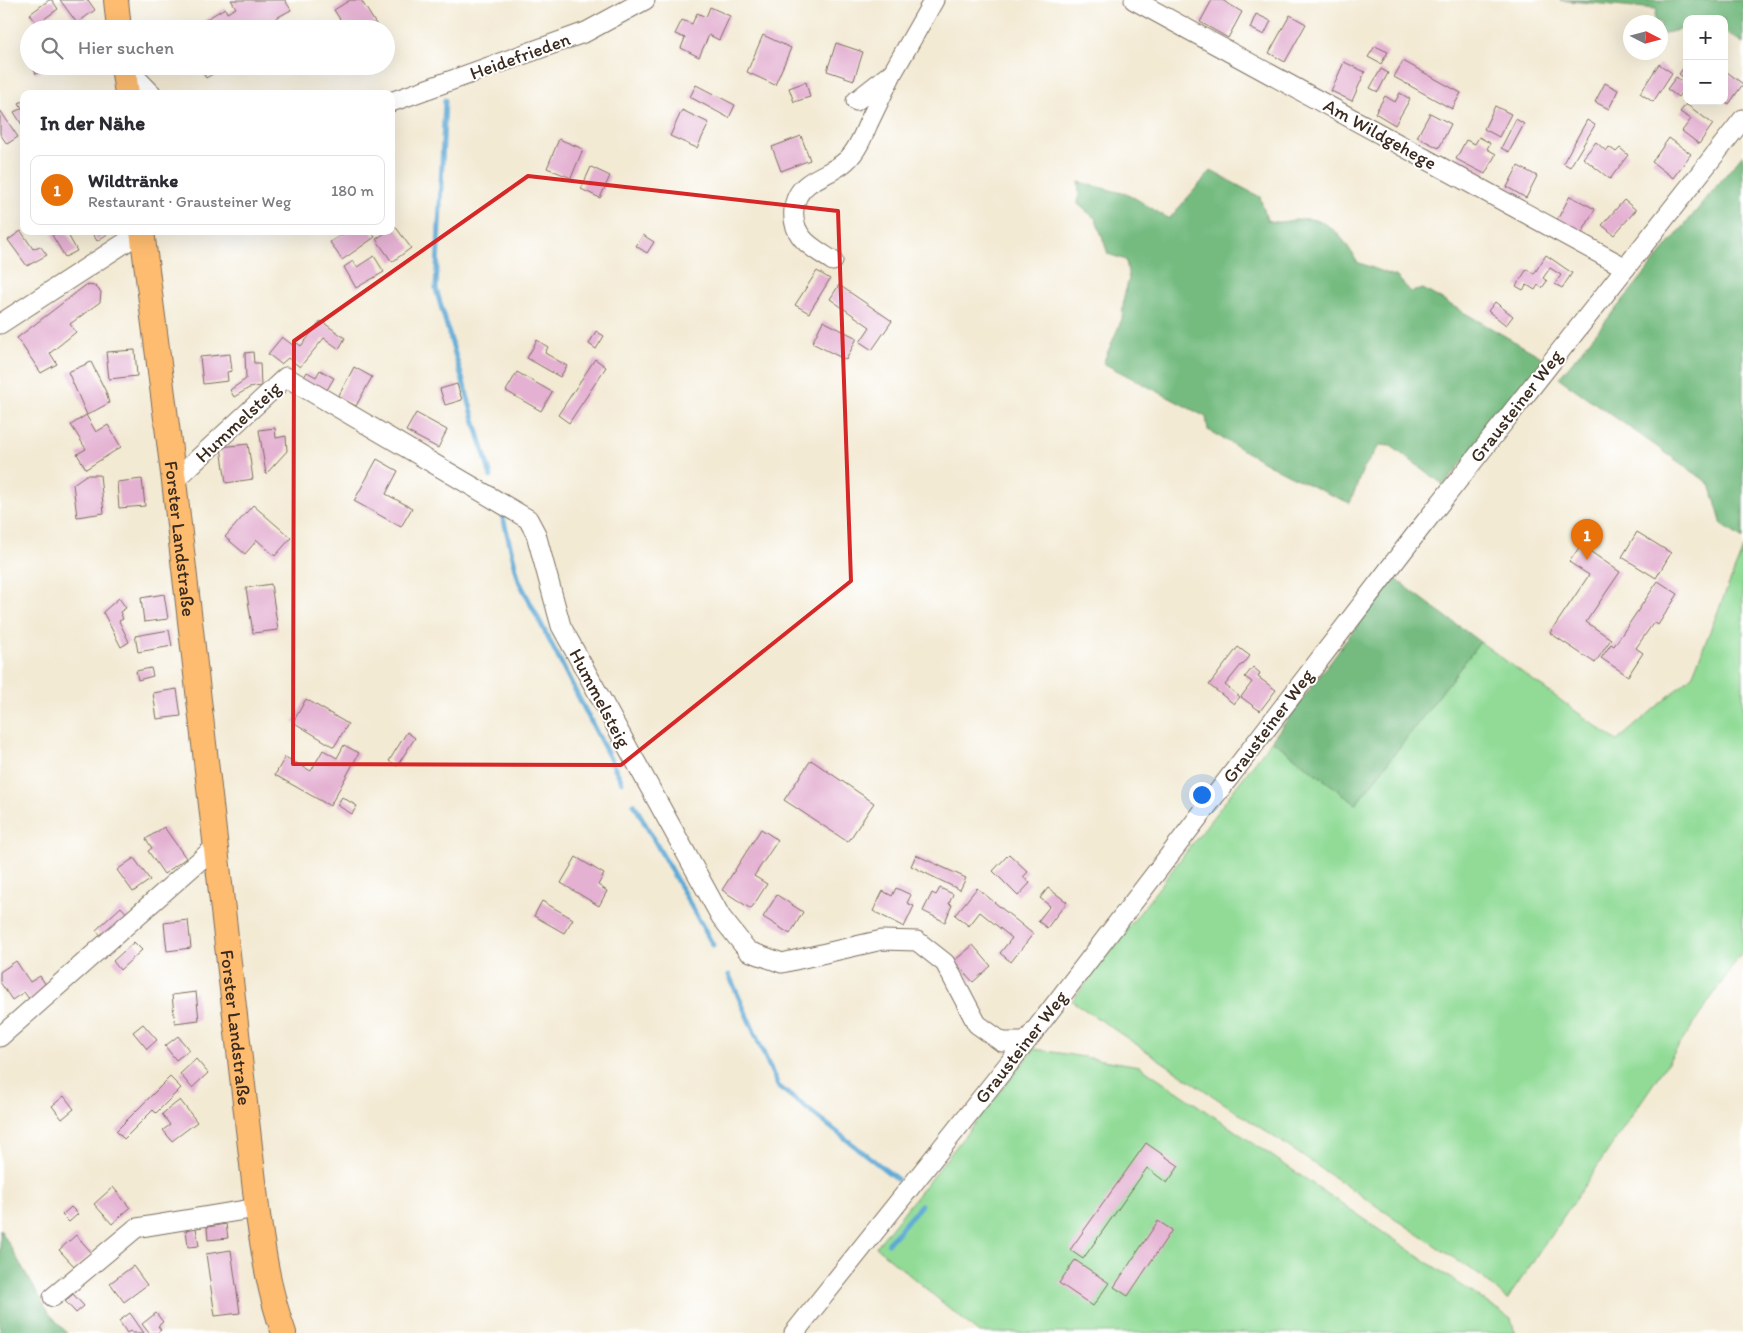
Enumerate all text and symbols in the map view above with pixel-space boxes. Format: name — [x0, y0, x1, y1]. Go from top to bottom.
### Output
north arrow — [1623, 15, 1668, 60]
map controls — [1683, 15, 1728, 105]
button: + — [1683, 15, 1728, 60]
search box — [20, 20, 395, 75]
street label: Heidefrieden — [467, 27, 573, 85]
icon: search — [38, 34, 66, 62]
text: Hier suchen — [78, 36, 174, 59]
button: − — [1683, 60, 1728, 105]
street label: Am Wildgehege — [1319, 93, 1441, 175]
text: In der Nähe — [40, 110, 145, 135]
text: Wildtränke — [88, 169, 178, 192]
text: 1 — [53, 181, 61, 200]
text: 180 m — [331, 181, 374, 200]
text: Restaurant · Grausteiner Weg — [88, 192, 291, 211]
street label: Grausteiner Weg — [1465, 345, 1567, 467]
street label: Hummelsteig — [190, 376, 286, 467]
street label: Forster Landstraße — [160, 459, 201, 618]
pin: 1 — [1571, 519, 1603, 560]
street label: Hummelsteig — [564, 645, 636, 752]
street label: Grausteiner Weg — [1218, 664, 1319, 788]
your location — [1189, 782, 1215, 808]
street label: Forster Landstraße — [216, 948, 257, 1107]
street label: Grausteiner Weg — [970, 986, 1072, 1108]

